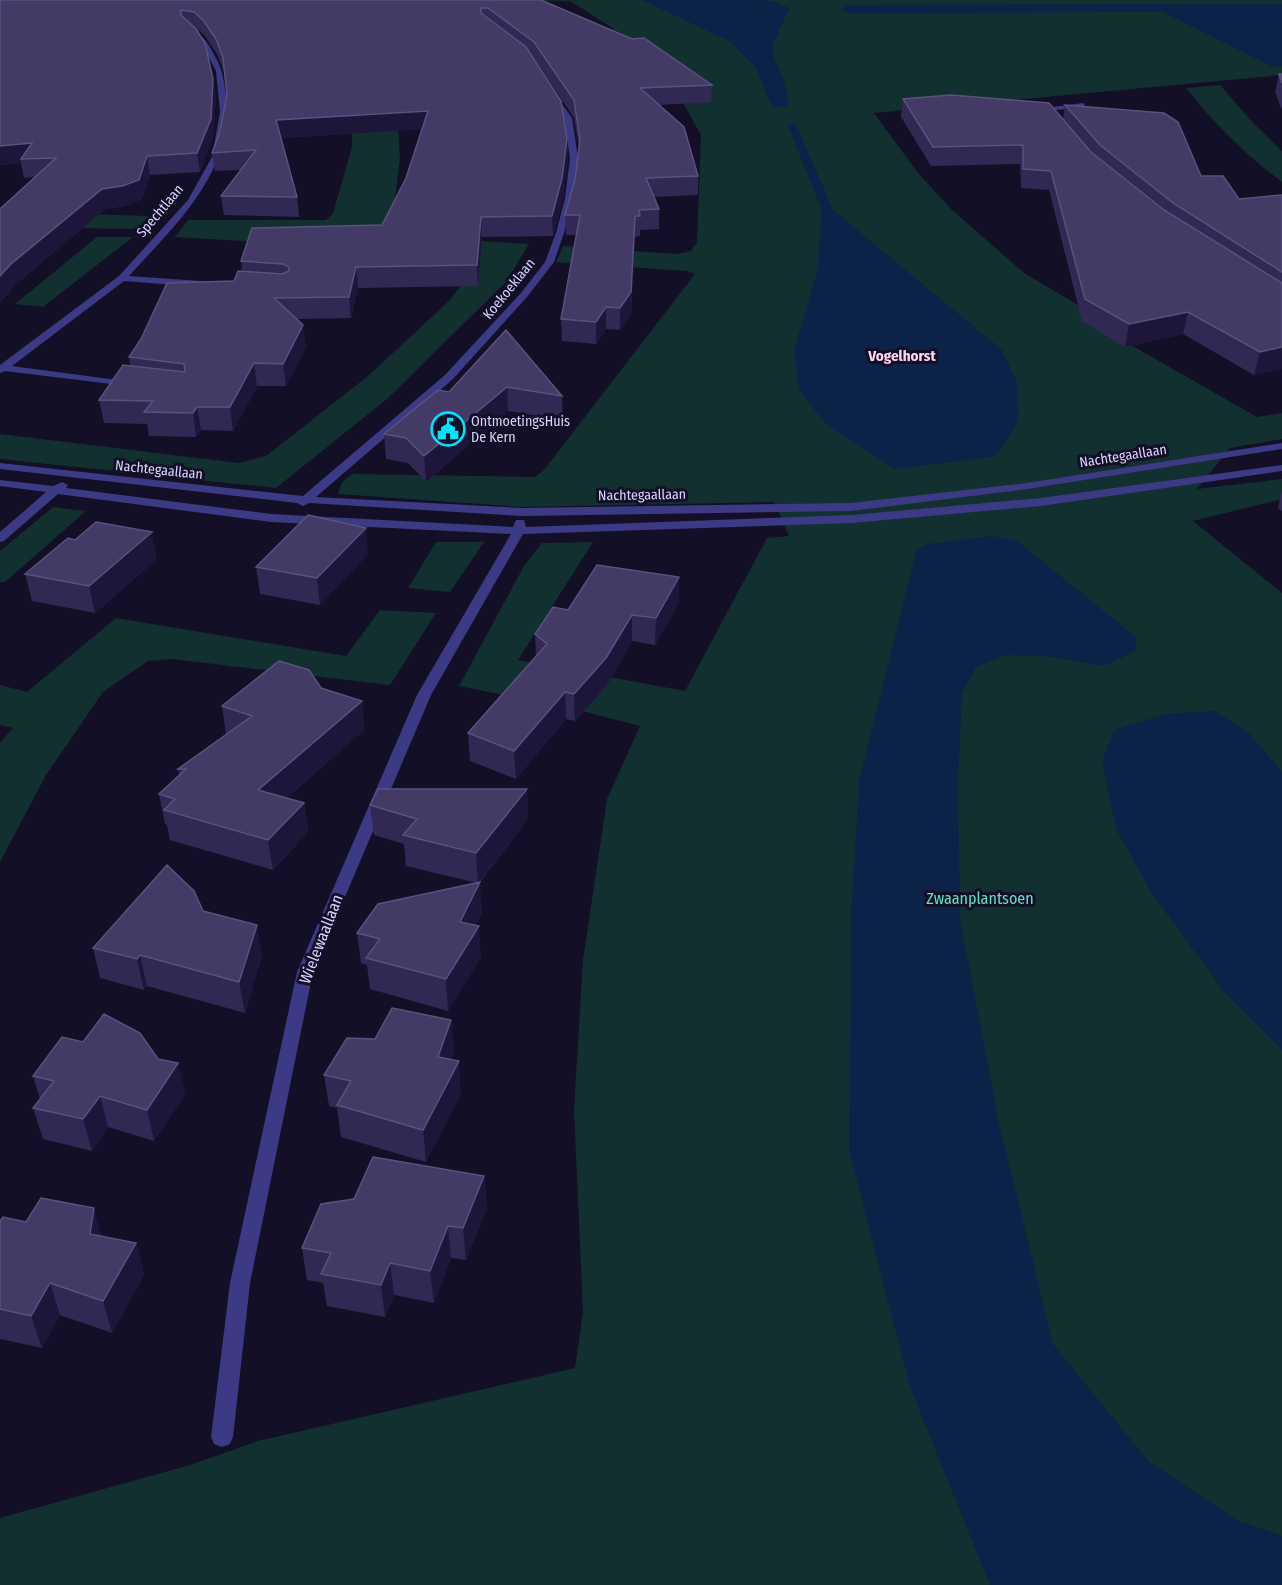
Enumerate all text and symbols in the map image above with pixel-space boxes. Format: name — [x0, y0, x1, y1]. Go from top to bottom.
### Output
street label: Spechtlaan — [133, 181, 187, 241]
street label: Koekoeklaan — [479, 255, 539, 323]
district label: Vogelhorst — [867, 347, 936, 365]
public building icon: OntmoetingsHuis De Kern — [430, 411, 466, 447]
place label: OntmoetingsHuis De Kern — [471, 413, 570, 446]
street label: Nachtegaallaan — [1078, 441, 1168, 471]
street label: Nachtegaallaan — [114, 457, 204, 483]
street label: Nachtegaallaan — [598, 486, 686, 504]
park label: Zwaanplantsoen — [926, 889, 1034, 908]
street label: Wielewaallaan — [295, 892, 347, 986]

